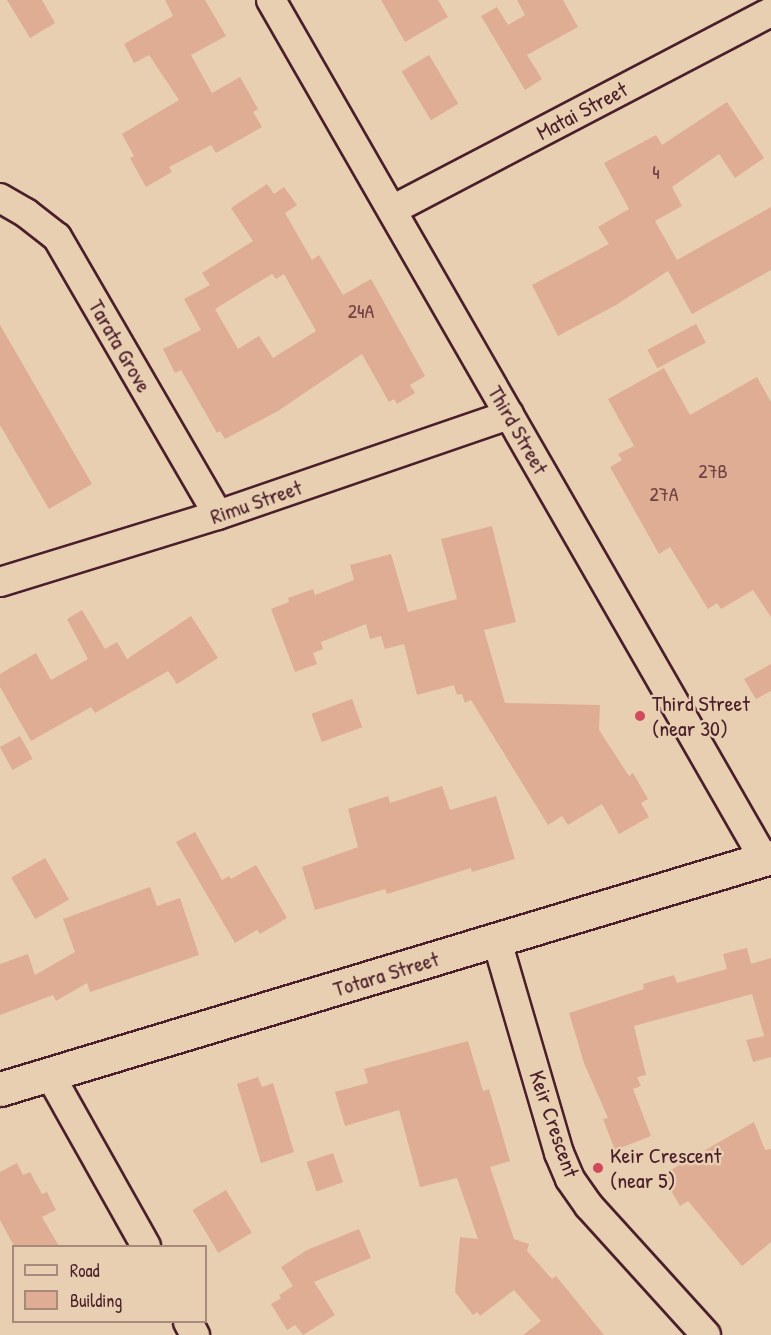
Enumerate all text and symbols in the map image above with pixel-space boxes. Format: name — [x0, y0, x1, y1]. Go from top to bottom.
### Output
street label: Matai Street — [532, 76, 632, 146]
house number: 4 — [652, 159, 660, 183]
street label: Tarata Grove — [83, 295, 157, 397]
house number: 24A — [348, 298, 374, 322]
street label: Third Street — [482, 381, 554, 479]
house number: 27B — [698, 458, 728, 482]
street label: Rimu Street — [207, 474, 305, 530]
house number: 27A — [649, 481, 679, 505]
place label: Third Street (near 30) — [652, 690, 750, 742]
marker: Third Street (near 30) — [633, 709, 647, 723]
street label: Totara Street — [330, 945, 442, 1003]
street label: Keir Crescent — [523, 1067, 585, 1181]
place label: Keir Crescent (near 5) — [610, 1142, 721, 1194]
marker: Keir Crescent (near 5) — [591, 1161, 605, 1175]
legend — [12, 1245, 207, 1323]
text: Road — [70, 1258, 100, 1283]
text: Building — [70, 1288, 122, 1313]

